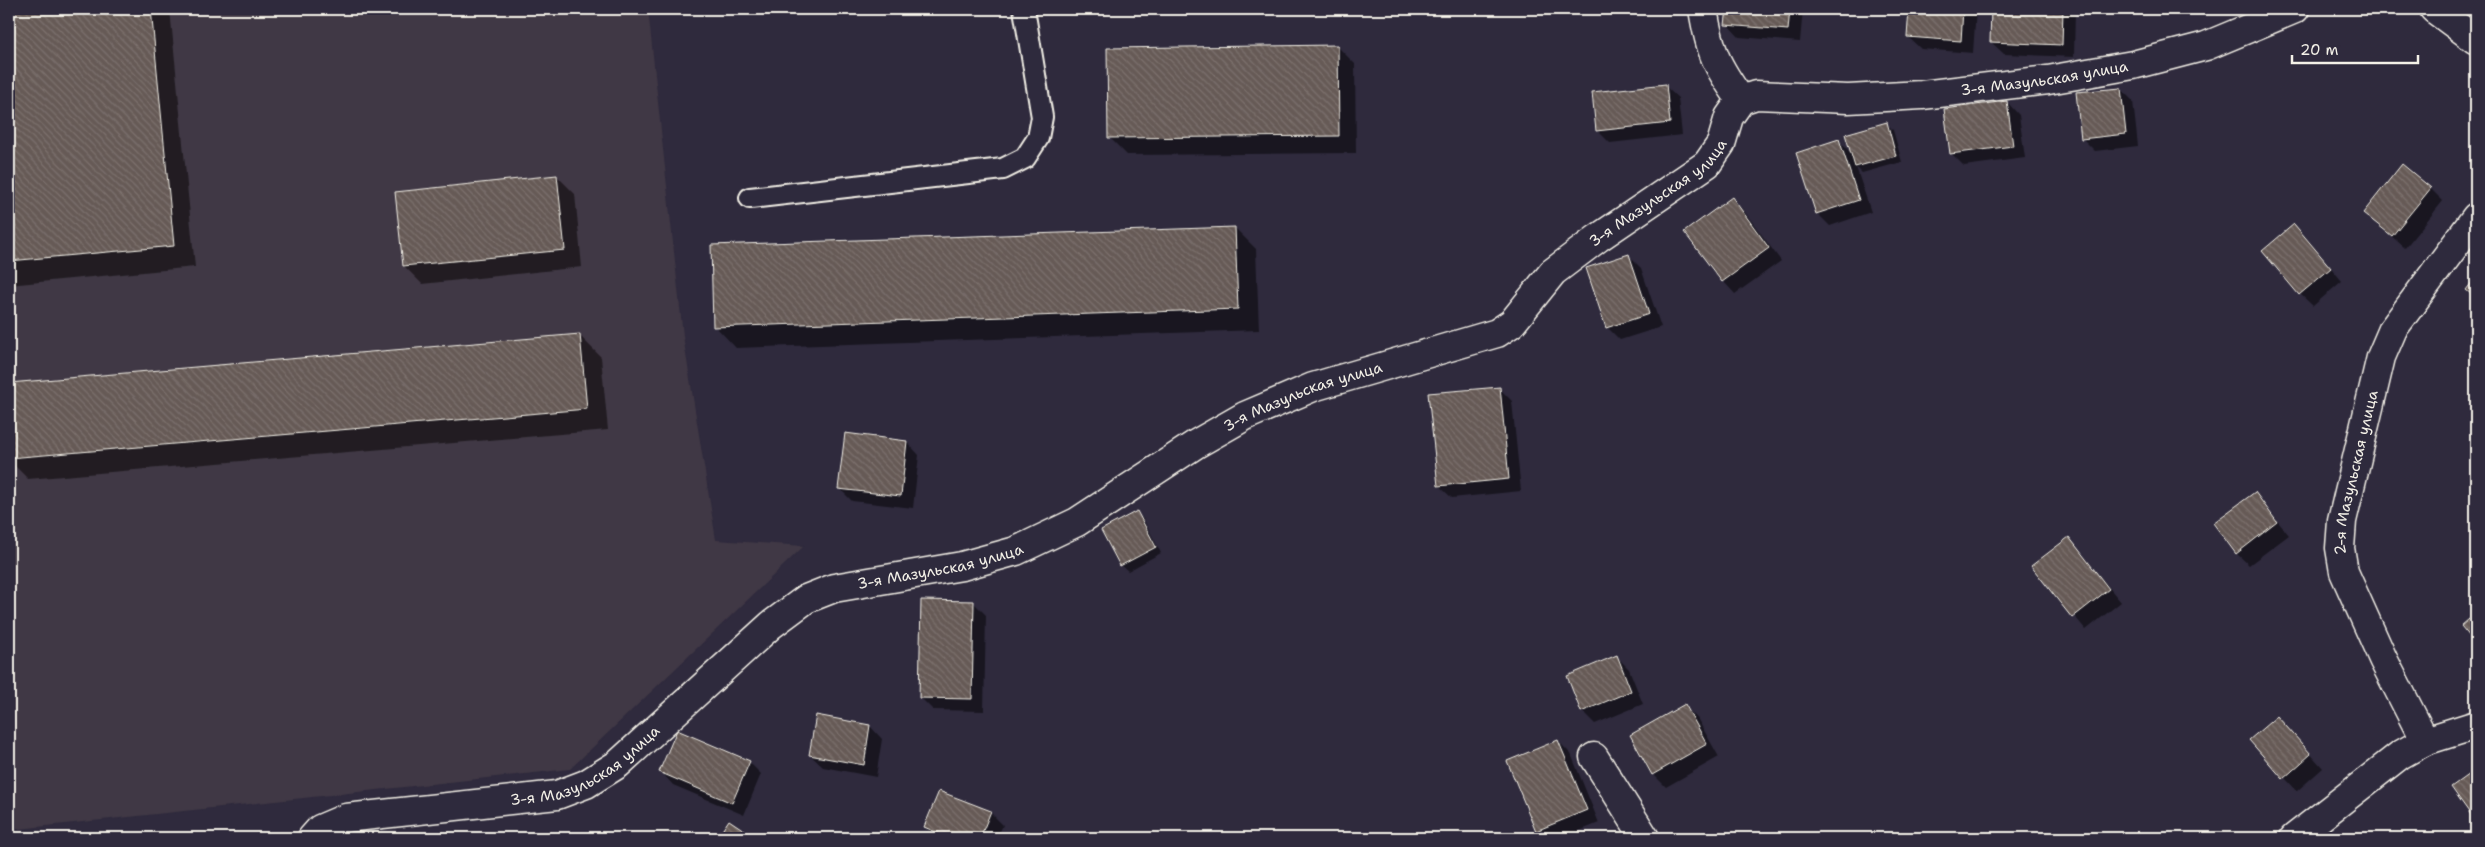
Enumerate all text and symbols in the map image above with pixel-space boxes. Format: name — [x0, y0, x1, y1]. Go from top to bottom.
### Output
scale bar — [2292, 32, 2419, 64]
text: 20 m — [2300, 40, 2339, 60]
street label: 3-я Мазульская улица — [1959, 56, 2130, 100]
street label: 3-я Мазульская улица — [1585, 134, 1732, 251]
street label: 3-я Мазульская улица — [1220, 357, 1385, 436]
street label: 2-я Мазульская улица — [2330, 387, 2383, 556]
street label: 3-я Мазульская улица — [856, 539, 1027, 594]
street label: 3-я Мазульская улица — [509, 720, 665, 810]

